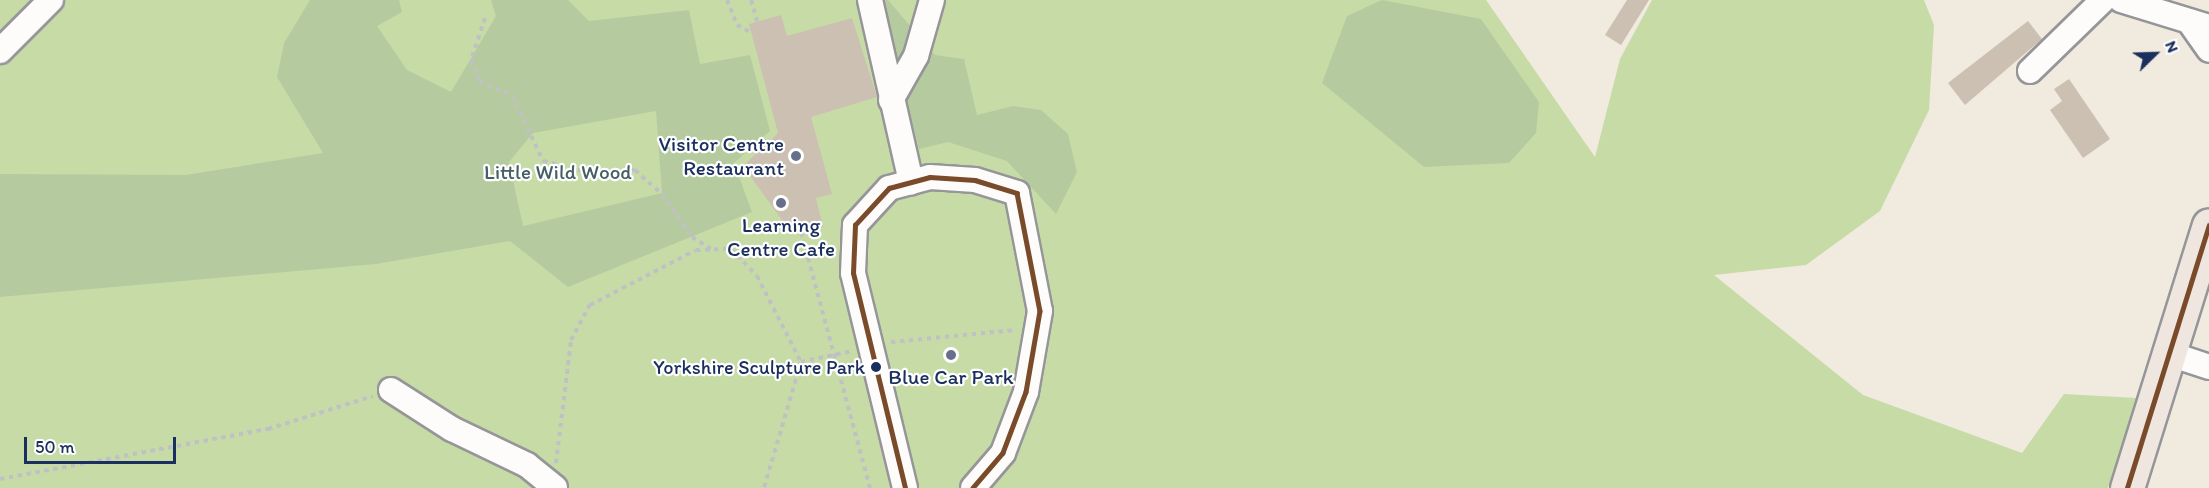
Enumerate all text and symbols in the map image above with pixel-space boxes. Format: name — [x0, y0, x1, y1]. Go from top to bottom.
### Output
north arrow — [2125, 24, 2185, 84]
text: N — [2161, 38, 2183, 55]
place label: Visitor Centre Restaurant — [658, 131, 784, 181]
marker: Visitor Centre Restaurant — [789, 149, 803, 163]
park label: Little Wild Wood — [484, 159, 632, 185]
marker: Learning Centre Cafe — [774, 196, 788, 210]
place label: Learning Centre Cafe — [727, 212, 835, 262]
marker: Blue Car Park — [944, 348, 958, 362]
place label: Yorkshire Sculpture Park — [653, 355, 865, 379]
marker: Yorkshire Sculpture Park — [870, 361, 882, 373]
place label: Blue Car Park — [889, 364, 1013, 390]
scale bar — [27, 425, 178, 463]
text: 50 m — [35, 436, 75, 458]

